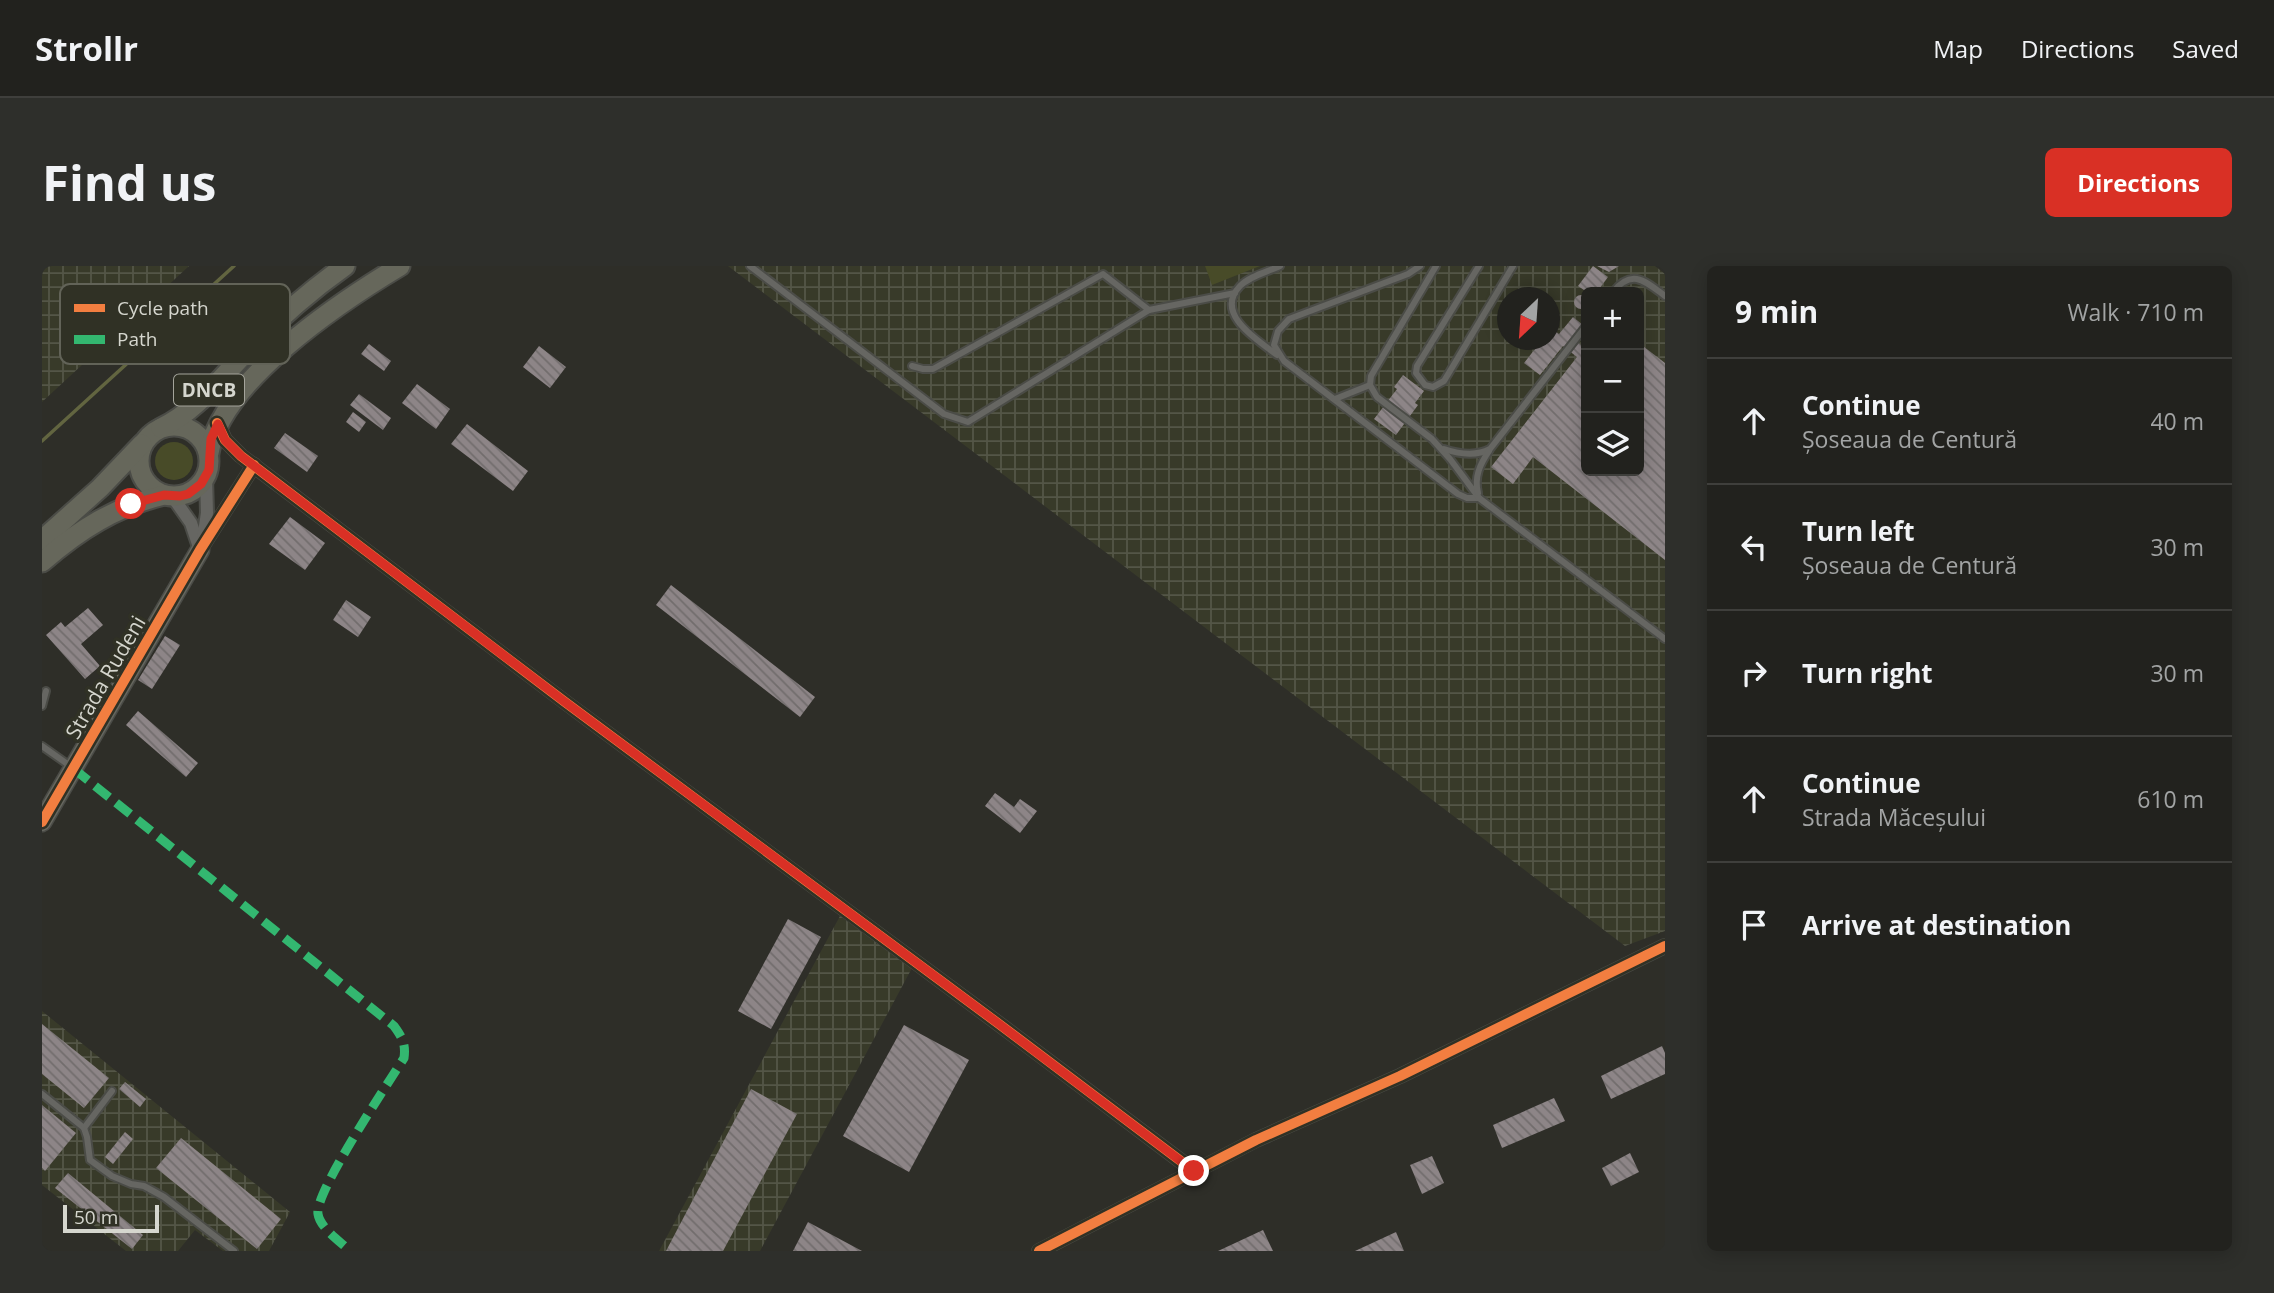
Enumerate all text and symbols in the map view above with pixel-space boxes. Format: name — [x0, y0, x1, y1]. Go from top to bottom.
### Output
text: Strollr — [35, 26, 138, 71]
text: Map — [1933, 32, 1983, 65]
text: Directions — [2021, 32, 2134, 65]
text: Saved — [2172, 32, 2239, 65]
button: Directions — [2045, 148, 2232, 217]
text: Find us — [42, 149, 216, 215]
legend — [60, 284, 290, 364]
north arrow — [1497, 287, 1560, 350]
map controls — [1581, 287, 1644, 476]
button: + — [1581, 287, 1644, 350]
text: 9 min — [1735, 291, 1818, 332]
text: Cycle path — [117, 295, 209, 321]
text: Walk · 710 m — [2067, 296, 2204, 328]
text: Path — [117, 326, 157, 352]
button: − — [1581, 350, 1644, 413]
road number: DNCB — [174, 374, 244, 406]
text: Continue — [1802, 387, 1921, 423]
icon: ahead — [1735, 402, 1773, 440]
text: 40 m — [2150, 405, 2204, 437]
button: layers — [1581, 413, 1644, 476]
text: Șoseaua de Centură — [1802, 423, 2017, 455]
route start — [115, 488, 146, 519]
text: Turn left — [1802, 513, 1914, 549]
icon: left — [1735, 528, 1773, 566]
text: 30 m — [2150, 531, 2204, 563]
text: Șoseaua de Centură — [1802, 549, 2017, 581]
street label: Strada Rudeni — [58, 610, 152, 744]
icon: right — [1735, 654, 1773, 692]
text: Turn right — [1802, 655, 1933, 691]
text: 30 m — [2150, 657, 2204, 689]
text: Continue — [1802, 765, 1921, 801]
icon: ahead — [1735, 780, 1773, 818]
text: 610 m — [2137, 783, 2204, 815]
text: Strada Măceșului — [1802, 801, 1986, 833]
icon: arrive — [1735, 906, 1773, 944]
text: Arrive at destination — [1802, 907, 2071, 943]
route end — [1178, 1155, 1209, 1186]
scale bar — [63, 1202, 159, 1234]
text: 50 m — [74, 1204, 118, 1230]

